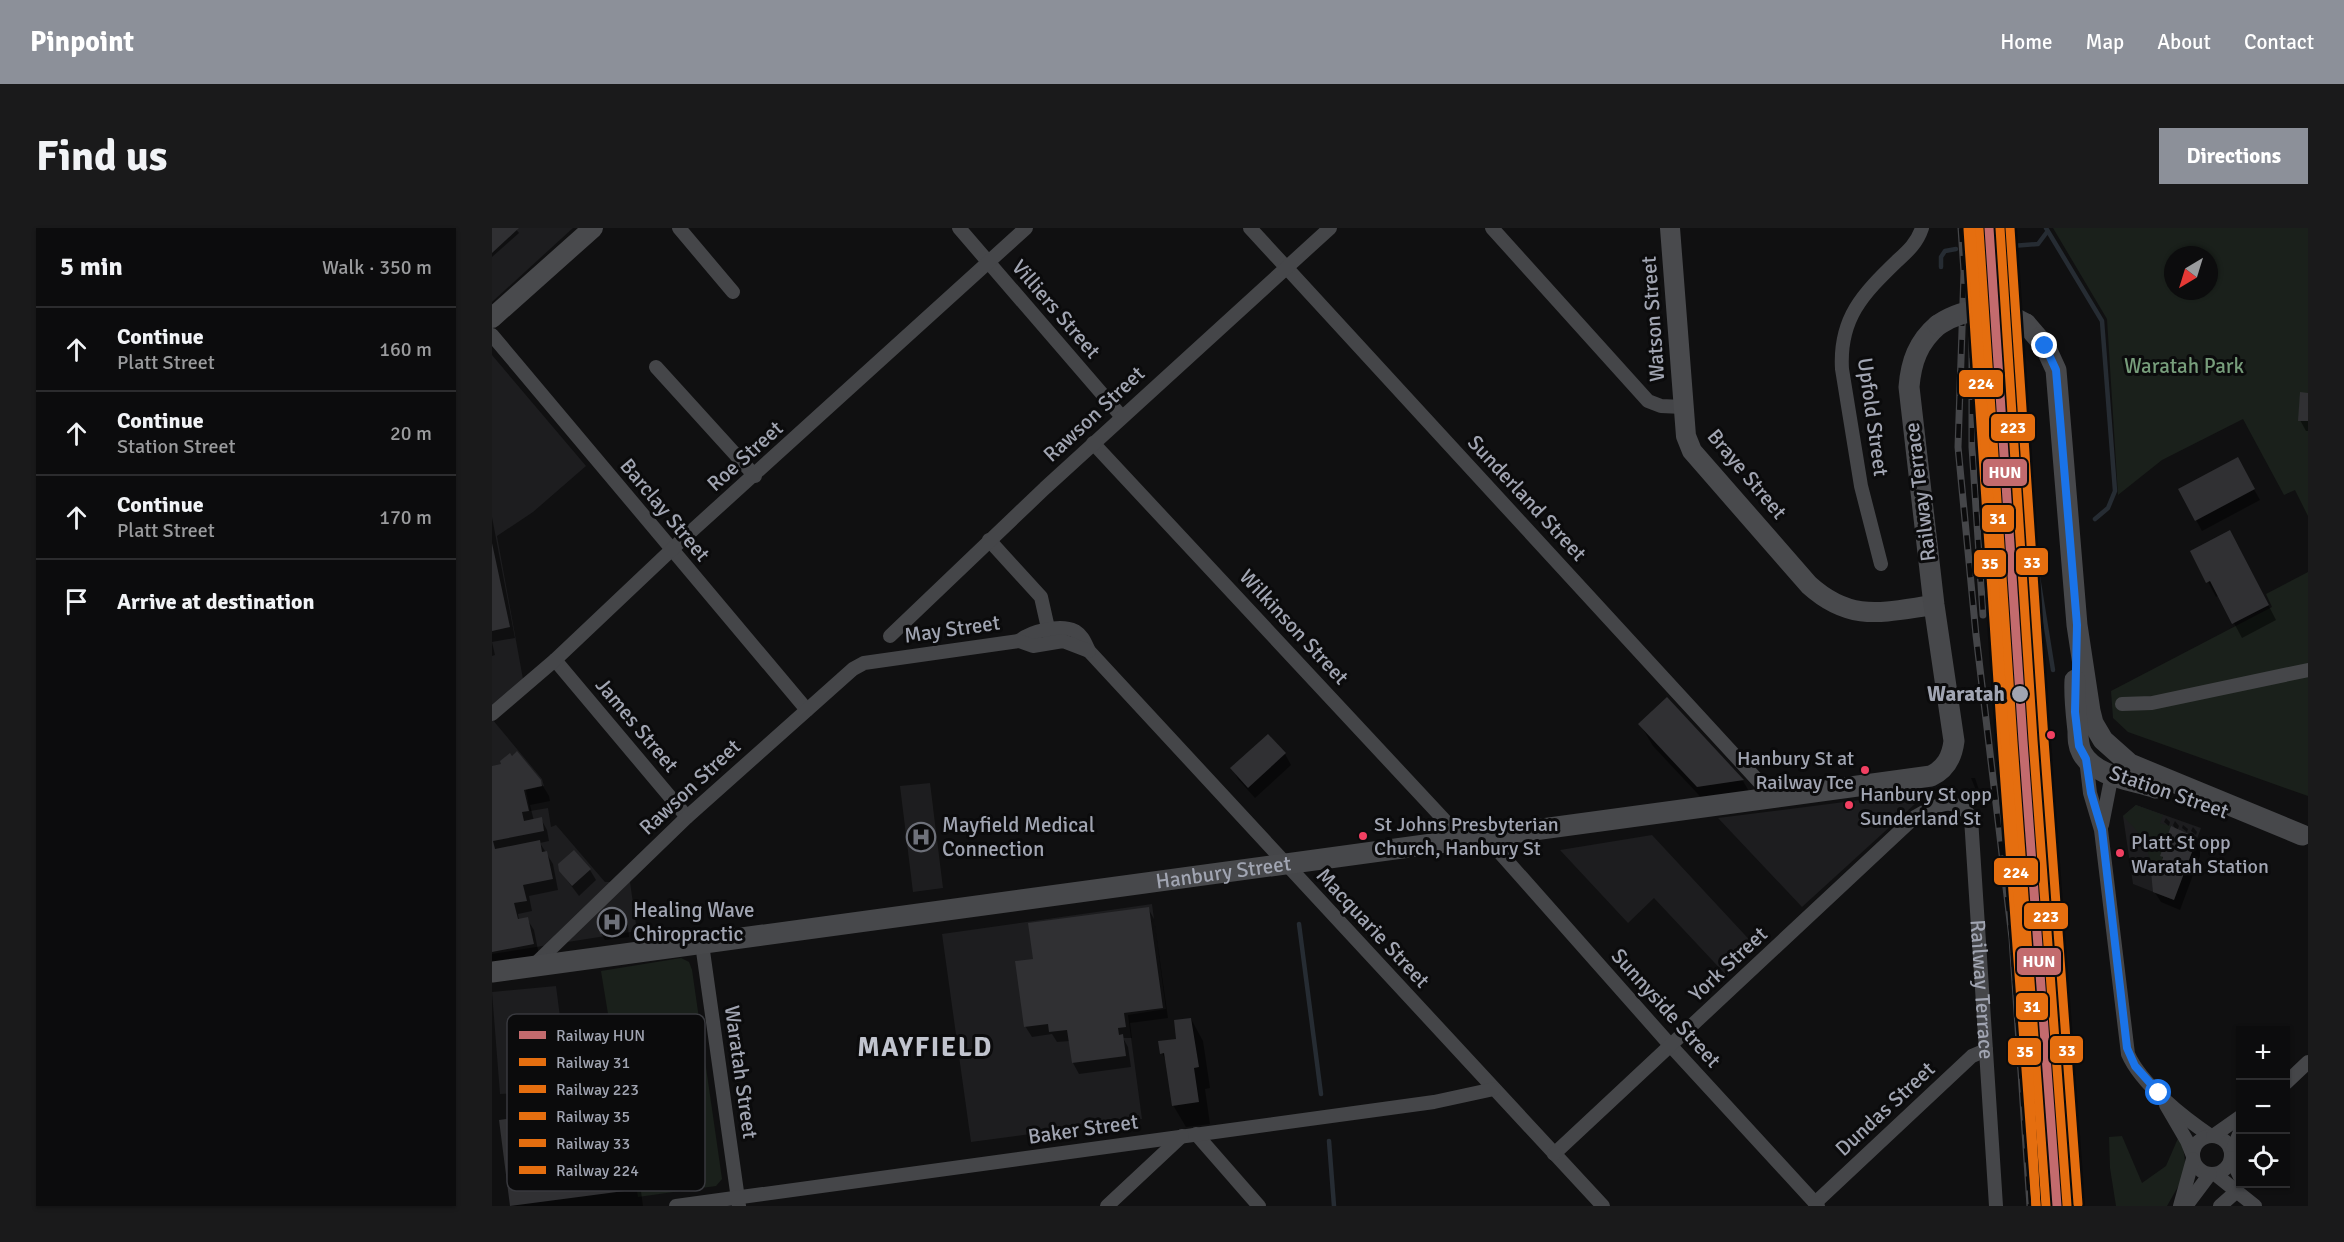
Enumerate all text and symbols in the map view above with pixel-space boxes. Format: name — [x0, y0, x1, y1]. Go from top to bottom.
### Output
text: Pinpoint — [30, 25, 134, 59]
text: Home — [2000, 29, 2053, 55]
text: Map — [2086, 29, 2124, 55]
text: About — [2157, 29, 2211, 55]
text: Contact — [2244, 29, 2314, 55]
button: Directions — [2159, 128, 2308, 184]
text: Find us — [36, 131, 167, 182]
north arrow — [2164, 246, 2218, 300]
text: 5 min — [60, 251, 123, 283]
street label: Villiers Street — [1006, 254, 1106, 364]
text: Walk · 350 m — [322, 255, 432, 280]
street label: Watson Street — [1636, 255, 1670, 383]
text: Continue — [117, 323, 204, 350]
route end — [2031, 332, 2057, 358]
icon: ahead — [60, 333, 93, 366]
text: 160 m — [379, 337, 432, 362]
text: Platt Street — [117, 350, 215, 375]
park label: Waratah Park — [2124, 353, 2245, 379]
street label: Upfold Street — [1852, 356, 1894, 478]
street label: Rawson Street — [1038, 361, 1150, 467]
line badge: 224 — [1958, 369, 2004, 398]
text: 224 — [1968, 374, 1994, 394]
text: Continue — [117, 407, 204, 434]
line badge: 223 — [1990, 413, 2036, 442]
street label: Roe Street — [702, 415, 788, 497]
icon: ahead — [60, 417, 93, 450]
text: 223 — [2000, 418, 2026, 438]
text: 20 m — [390, 421, 432, 446]
street label: Railway Terrace — [1899, 421, 1941, 563]
street label: Braye Street — [1702, 424, 1792, 524]
street label: Sunderland Street — [1462, 430, 1592, 566]
text: Station Street — [117, 434, 235, 459]
street label: Barclay Street — [614, 453, 716, 567]
line badge: HUN — [1982, 458, 2028, 487]
text: HUN — [1989, 463, 2021, 483]
text: Continue — [117, 491, 204, 518]
icon: ahead — [60, 501, 93, 534]
line badge: 31 — [1981, 504, 2015, 533]
text: 170 m — [379, 505, 432, 530]
text: 31 — [1989, 509, 2007, 529]
text: Platt Street — [117, 518, 215, 543]
line badge: 33 — [2015, 547, 2049, 576]
line badge: 35 — [1973, 549, 2007, 578]
text: 33 — [2023, 553, 2041, 573]
text: 35 — [1981, 554, 1999, 574]
street label: Wilkinson Street — [1234, 564, 1354, 690]
icon: arrive — [60, 585, 93, 618]
text: Arrive at destination — [117, 588, 314, 615]
street label: May Street — [902, 609, 1002, 649]
street label: James Street — [590, 672, 684, 778]
place label: Waratah — [1927, 681, 2005, 707]
marker: Waratah — [2010, 684, 2030, 704]
unlabelled marker — [2045, 729, 2057, 741]
street label: Rawson Street — [634, 734, 746, 840]
place label: Hanbury St at Railway Tce — [1737, 746, 1854, 795]
street label: Station Street — [2106, 759, 2232, 825]
marker: Hanbury St at Railway Tce — [1859, 764, 1871, 776]
place label: Hanbury St opp Sunderland St — [1860, 782, 1992, 831]
marker: Hanbury St opp Sunderland St — [1843, 799, 1855, 811]
place label: Mayfield Medical Connection — [942, 812, 1095, 862]
place label: St Johns Presbyterian Church, Hanbury St — [1374, 812, 1559, 861]
hospital icon: Mayfield Medical Connection — [905, 821, 937, 853]
marker: St Johns Presbyterian Church, Hanbury St — [1357, 830, 1369, 842]
place label: Platt St opp Waratah Station — [2131, 830, 2269, 879]
marker: Platt St opp Waratah Station — [2114, 847, 2126, 859]
street label: Hanbury Street — [1154, 850, 1293, 894]
line badge: 224 — [1993, 857, 2039, 886]
street label: Macquarie Street — [1311, 863, 1435, 993]
text: 224 — [2003, 863, 2029, 883]
place label: Healing Wave Chiropractic — [633, 897, 754, 947]
line badge: 223 — [2023, 902, 2069, 930]
hospital icon: Healing Wave Chiropractic — [596, 906, 628, 938]
text: 223 — [2033, 907, 2059, 927]
street label: Railway Terrace — [1965, 919, 2000, 1060]
street label: York Street — [1683, 921, 1773, 1007]
street label: Sunnyside Street — [1606, 943, 1726, 1073]
line badge: HUN — [2016, 947, 2062, 976]
text: HUN — [2023, 952, 2055, 972]
line badge: 31 — [2015, 992, 2049, 1021]
text: 31 — [2023, 997, 2041, 1017]
street label: Waratah Street — [719, 1004, 763, 1140]
legend — [507, 1014, 705, 1191]
text: Railway HUN — [556, 1026, 645, 1046]
map controls — [2236, 1026, 2290, 1188]
button: + — [2236, 1026, 2290, 1080]
district label: MAYFIELD — [857, 1031, 993, 1064]
line badge: 33 — [2049, 1035, 2084, 1064]
line badge: 35 — [2007, 1037, 2042, 1066]
text: 33 — [2058, 1041, 2076, 1061]
text: 35 — [2016, 1042, 2034, 1062]
text: Railway 31 — [556, 1053, 630, 1073]
street label: Dundas Street — [1830, 1056, 1940, 1162]
route start — [2145, 1079, 2171, 1105]
text: Railway 223 — [556, 1080, 639, 1100]
button: − — [2236, 1080, 2290, 1134]
text: Railway 35 — [556, 1107, 630, 1127]
street label: Baker Street — [1026, 1108, 1140, 1150]
text: Railway 33 — [556, 1134, 630, 1154]
button: locate — [2236, 1134, 2290, 1188]
text: Railway 224 — [556, 1161, 639, 1181]

